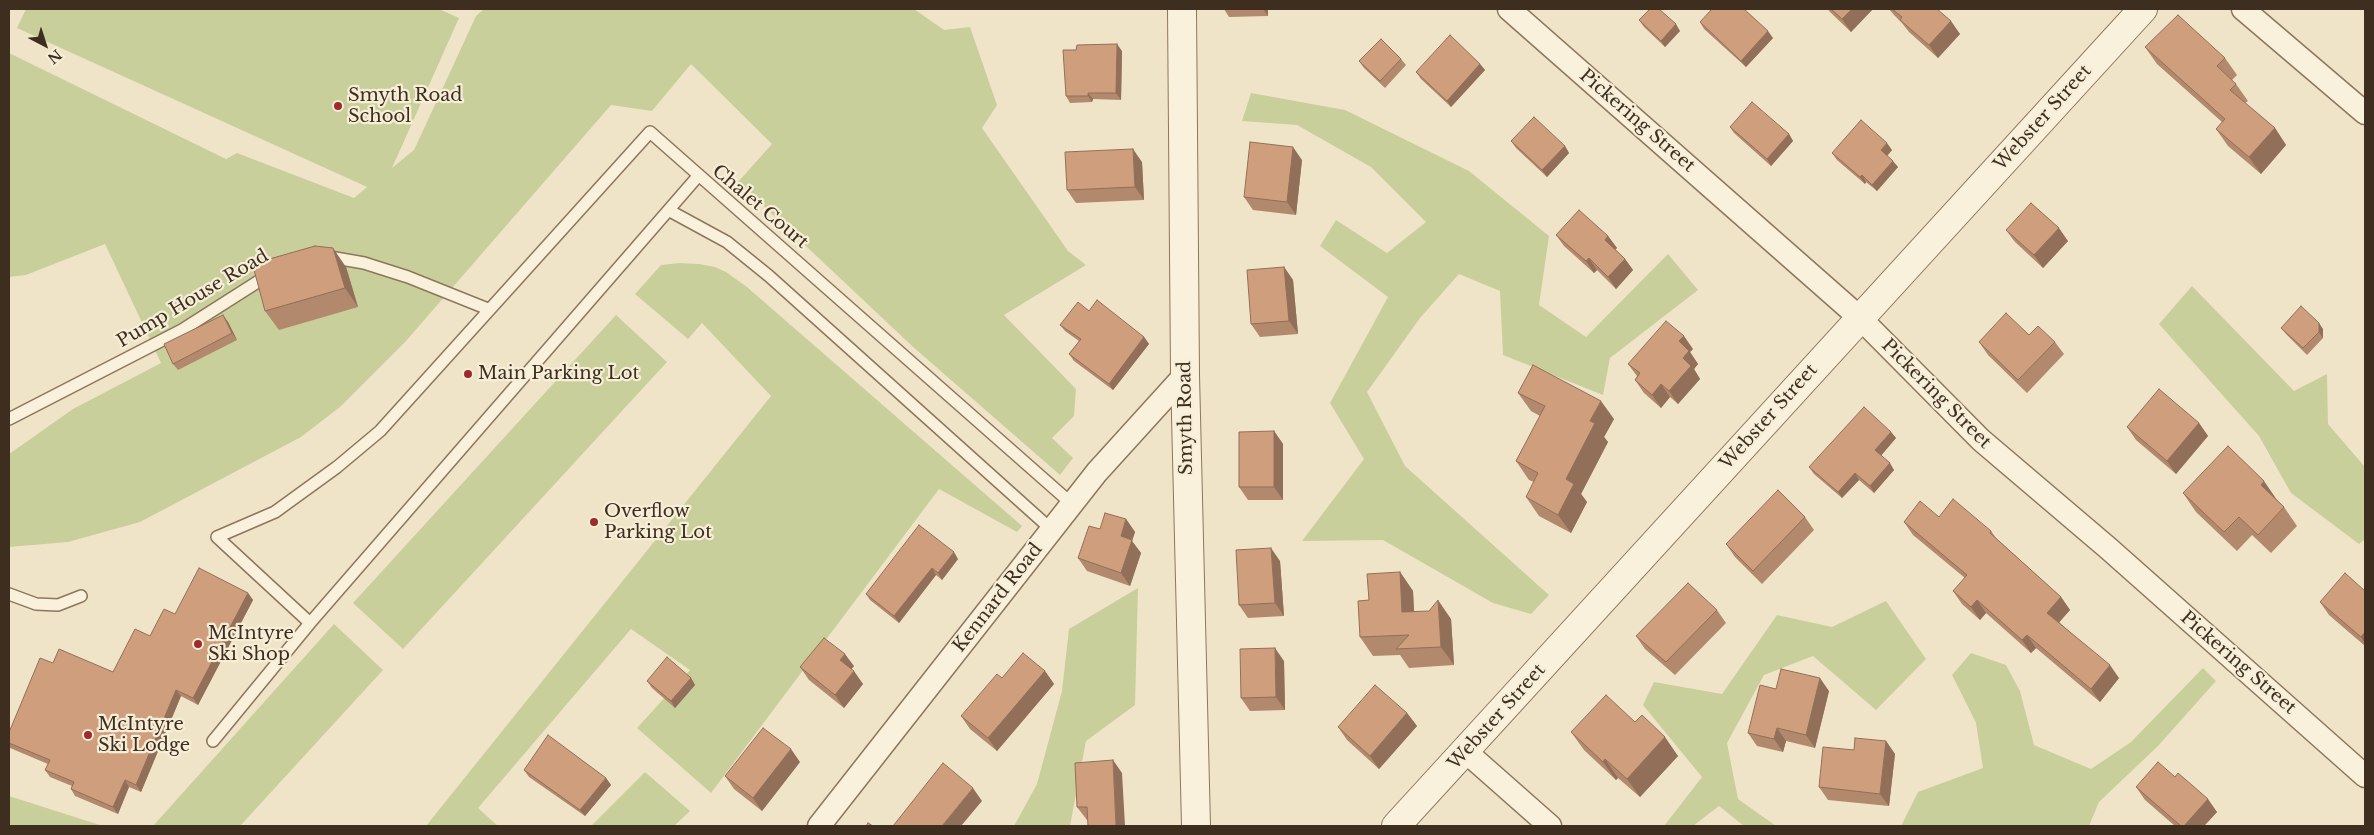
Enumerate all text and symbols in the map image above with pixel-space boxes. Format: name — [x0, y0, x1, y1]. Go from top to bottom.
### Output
north arrow — [20, 20, 70, 70]
text: N — [44, 45, 65, 68]
street label: Webster Street — [1990, 61, 2096, 175]
street label: Pickering Street — [1575, 65, 1699, 177]
place label: Smyth Road School — [348, 85, 462, 128]
marker: Smyth Road School — [332, 100, 344, 112]
street label: Chalet Court — [708, 161, 812, 253]
street label: Pump House Road — [113, 245, 273, 353]
street label: Pickering Street — [1877, 335, 1995, 453]
street label: Webster Street — [1716, 360, 1822, 474]
street label: Smyth Road — [1174, 361, 1198, 475]
place label: Main Parking Lot — [478, 363, 639, 385]
marker: Main Parking Lot — [462, 368, 474, 380]
place label: Overflow Parking Lot — [604, 501, 712, 544]
marker: Overflow Parking Lot — [588, 516, 600, 528]
street label: Kennard Road — [949, 539, 1047, 657]
street label: Pickering Street — [2176, 607, 2300, 719]
place label: McIntyre Ski Shop — [208, 623, 294, 666]
marker: McIntyre Ski Shop — [192, 638, 204, 650]
street label: Webster Street — [1444, 660, 1550, 774]
place label: McIntyre Ski Lodge — [98, 714, 190, 756]
marker: McIntyre Ski Lodge — [82, 729, 94, 741]

